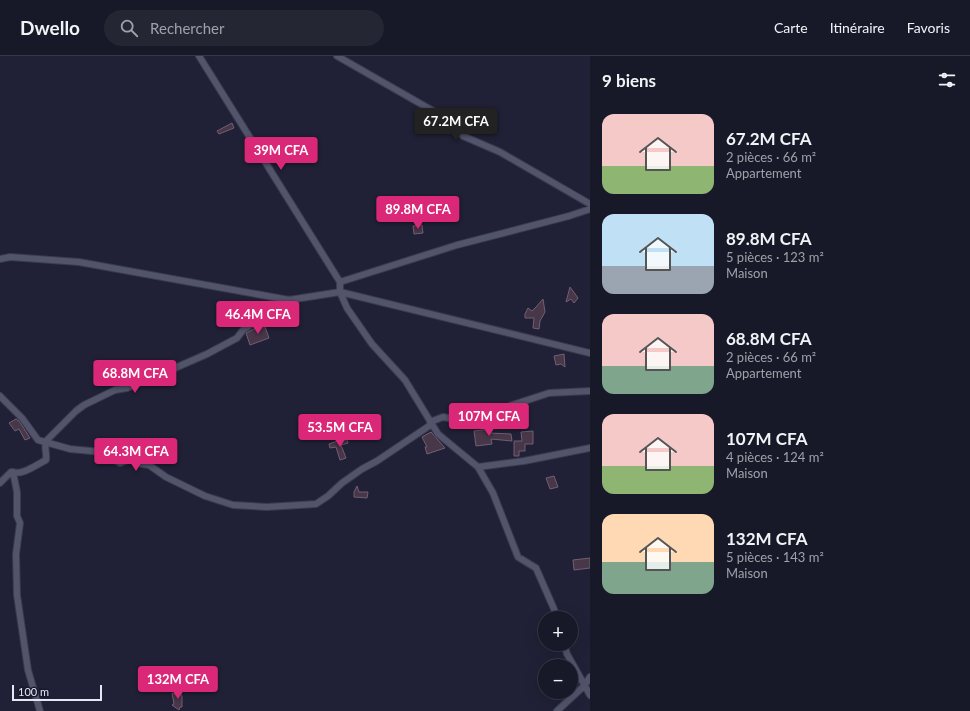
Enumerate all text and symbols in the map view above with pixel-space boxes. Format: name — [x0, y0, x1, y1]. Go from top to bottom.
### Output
search box — [104, 10, 384, 46]
text: Dwello — [20, 16, 80, 39]
icon: search — [118, 17, 140, 39]
text: Rechercher — [150, 19, 224, 37]
text: Carte — [774, 19, 808, 36]
text: Itinéraire — [830, 19, 885, 36]
text: Favoris — [907, 19, 950, 36]
icon: filters — [936, 69, 958, 91]
text: 9 biens — [602, 70, 656, 91]
pin: 67.2M CFA — [410, 108, 502, 142]
text: 67.2M CFA — [423, 113, 489, 129]
text: 67.2M CFA — [726, 128, 811, 149]
icon: home — [634, 130, 682, 178]
pin: 39M CFA — [244, 137, 318, 171]
text: 39M CFA — [254, 142, 308, 158]
text: 2 pièces · 66 m² — [726, 149, 816, 165]
text: Appartement — [726, 165, 801, 181]
pin: 89.8M CFA — [372, 196, 464, 230]
text: 89.8M CFA — [385, 201, 451, 217]
text: 89.8M CFA — [726, 228, 811, 249]
icon: home — [634, 230, 682, 278]
text: 5 pièces · 123 m² — [726, 249, 824, 265]
text: Maison — [726, 265, 768, 281]
pin: 46.4M CFA — [212, 301, 304, 335]
text: 46.4M CFA — [225, 306, 291, 322]
text: 68.8M CFA — [726, 328, 811, 349]
icon: home — [634, 330, 682, 378]
text: 2 pièces · 66 m² — [726, 349, 816, 365]
pin: 68.8M CFA — [89, 360, 181, 394]
text: 68.8M CFA — [102, 365, 168, 381]
text: Appartement — [726, 365, 801, 381]
pin: 107M CFA — [448, 403, 530, 437]
text: 107M CFA — [458, 408, 520, 424]
pin: 53.5M CFA — [294, 414, 386, 448]
text: 53.5M CFA — [307, 419, 373, 435]
text: 107M CFA — [726, 428, 807, 449]
icon: home — [634, 430, 682, 478]
pin: 64.3M CFA — [90, 438, 182, 472]
text: 64.3M CFA — [103, 443, 169, 459]
text: 4 pièces · 124 m² — [726, 449, 824, 465]
text: Maison — [726, 465, 768, 481]
text: 132M CFA — [726, 528, 807, 549]
icon: home — [634, 530, 682, 578]
text: 5 pièces · 143 m² — [726, 549, 824, 565]
text: Maison — [726, 565, 768, 581]
map controls — [538, 611, 578, 699]
button: + — [538, 611, 578, 651]
button: − — [538, 659, 578, 699]
pin: 132M CFA — [137, 666, 219, 700]
text: 132M CFA — [147, 671, 209, 687]
scale bar — [12, 683, 102, 702]
text: 100 m — [18, 685, 49, 698]

